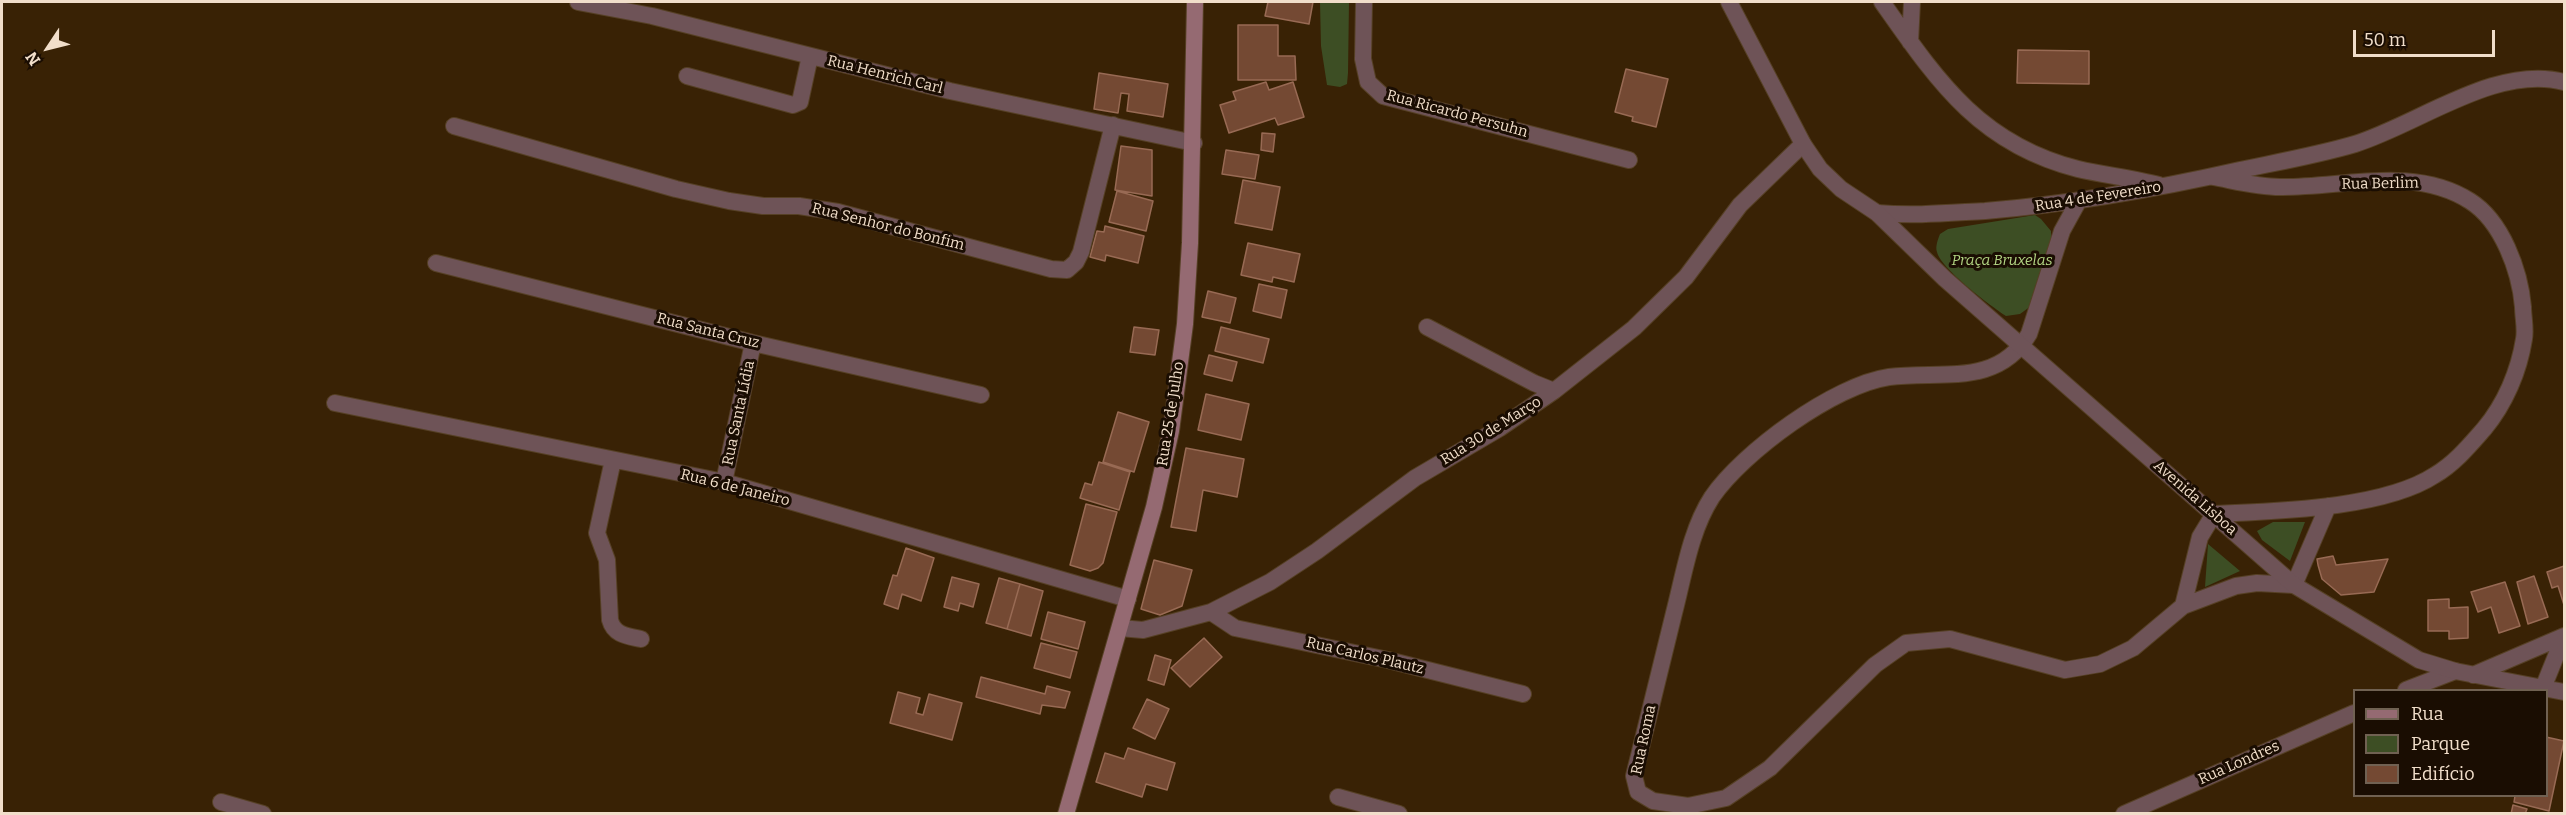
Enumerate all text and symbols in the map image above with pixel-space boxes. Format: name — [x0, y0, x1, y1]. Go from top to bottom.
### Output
north arrow — [18, 18, 78, 78]
scale bar — [2356, 18, 2498, 56]
text: 50 m — [2364, 29, 2406, 51]
text: N — [22, 48, 44, 69]
street label: Rua Henrich Carl — [825, 52, 945, 98]
street label: Rua Ricardo Persuhn — [1384, 87, 1530, 141]
street label: Rua Berlim — [2341, 174, 2419, 194]
street label: Rua 4 de Fevereiro — [2034, 178, 2162, 216]
street label: Rua Senhor do Bonfim — [810, 199, 966, 255]
park label: Praça Bruxelas — [1951, 252, 2053, 270]
street label: Rua Santa Cruz — [655, 310, 761, 352]
street label: Rua Santa Lídia — [719, 359, 759, 467]
street label: Rua 25 de Julho — [1154, 360, 1188, 468]
street label: Rua 30 de Março — [1437, 393, 1545, 469]
street label: Avenida Lisboa — [2150, 457, 2240, 539]
street label: Rua 6 de Janeiro — [679, 466, 791, 510]
street label: Rua Carlos Plautz — [1304, 634, 1426, 678]
legend — [2353, 689, 2548, 797]
street label: Rua Roma — [1628, 703, 1660, 777]
text: Rua — [2411, 703, 2444, 725]
text: Parque — [2411, 733, 2470, 755]
street label: Rua Londres — [2196, 737, 2282, 789]
text: Edifício — [2411, 763, 2475, 785]

